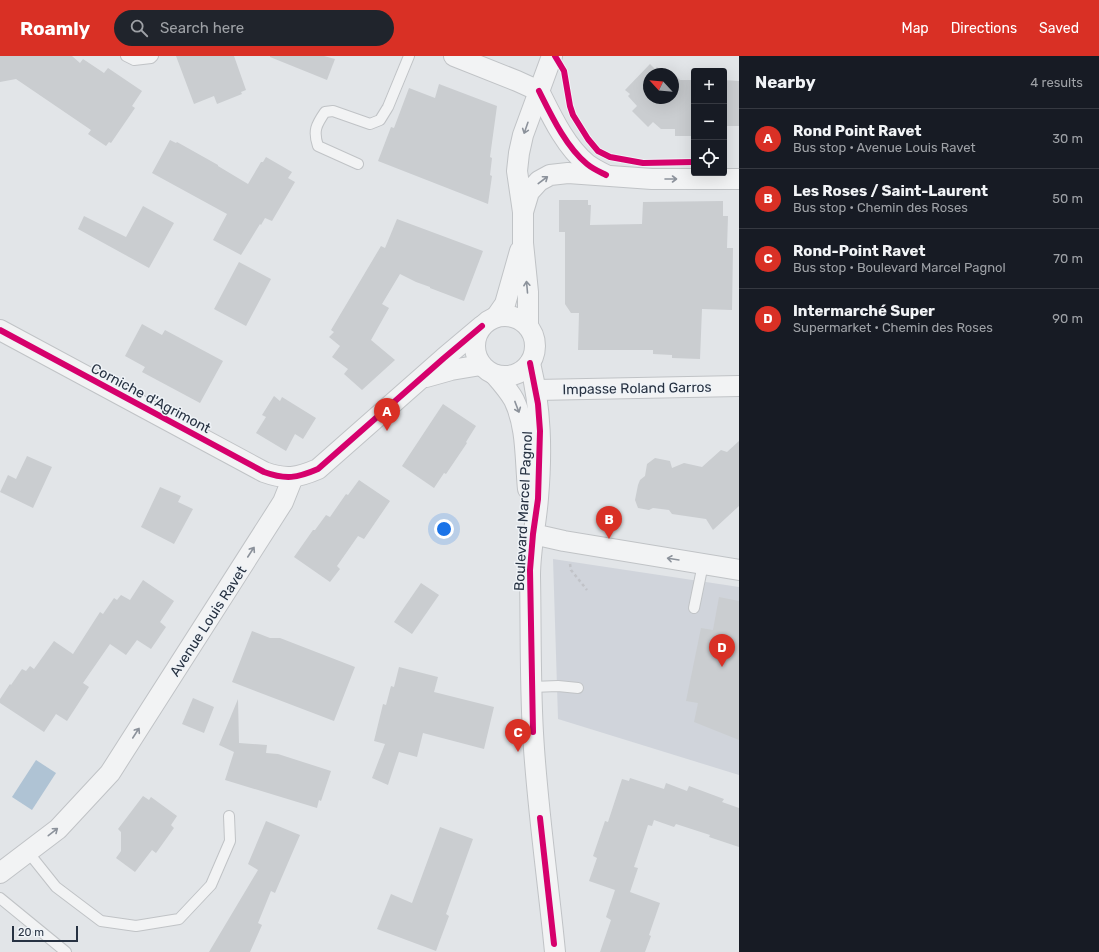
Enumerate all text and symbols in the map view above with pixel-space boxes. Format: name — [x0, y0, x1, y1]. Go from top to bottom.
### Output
search box — [114, 10, 394, 46]
text: Roamly — [20, 17, 90, 40]
icon: search — [128, 17, 150, 39]
text: Search here — [160, 19, 244, 37]
text: Map — [902, 20, 929, 37]
text: Directions — [951, 20, 1017, 37]
text: Saved — [1039, 20, 1079, 37]
north arrow — [643, 68, 679, 104]
map controls — [691, 68, 727, 176]
button: + — [691, 68, 727, 104]
text: Nearby — [755, 72, 816, 92]
text: 4 results — [1030, 75, 1083, 90]
button: − — [691, 104, 727, 140]
one-way arrow — [522, 121, 529, 134]
text: Rond Point Ravet — [793, 122, 922, 140]
text: A — [763, 131, 773, 146]
text: 30 m — [1052, 131, 1083, 146]
button: locate — [691, 140, 727, 176]
text: Bus stop · Avenue Louis Ravet — [793, 140, 976, 155]
one-way arrow — [664, 175, 677, 183]
one-way arrow — [537, 176, 548, 184]
text: Les Roses / Saint-Laurent — [793, 182, 988, 200]
text: B — [763, 191, 773, 206]
text: 50 m — [1052, 191, 1083, 206]
text: Bus stop · Chemin des Roses — [793, 200, 968, 215]
text: Rond-Point Ravet — [793, 242, 925, 260]
text: C — [763, 251, 773, 266]
text: 70 m — [1053, 251, 1083, 266]
text: Bus stop · Boulevard Marcel Pagnol — [793, 260, 1006, 275]
one-way arrow — [524, 281, 531, 294]
text: Intermarché Super — [793, 302, 935, 320]
text: D — [763, 311, 773, 326]
text: 90 m — [1052, 311, 1083, 326]
text: Supermarket · Chemin des Roses — [793, 320, 993, 335]
street label: Corniche d'Agrimont — [88, 360, 214, 437]
street label: Impasse Roland Garros — [562, 379, 712, 398]
pin: A — [374, 398, 400, 431]
one-way arrow — [513, 401, 521, 413]
street label: Boulevard Marcel Pagnol — [511, 431, 536, 591]
pin: B — [596, 506, 622, 539]
your location — [434, 519, 454, 539]
one-way arrow — [247, 547, 256, 558]
one-way arrow — [667, 555, 680, 563]
street label: Avenue Louis Ravet — [166, 562, 251, 680]
pin: D — [709, 634, 735, 667]
pin: C — [505, 719, 531, 752]
one-way arrow — [132, 728, 140, 739]
one-way arrow — [48, 828, 59, 837]
scale bar — [12, 924, 78, 943]
text: 20 m — [18, 926, 44, 939]

